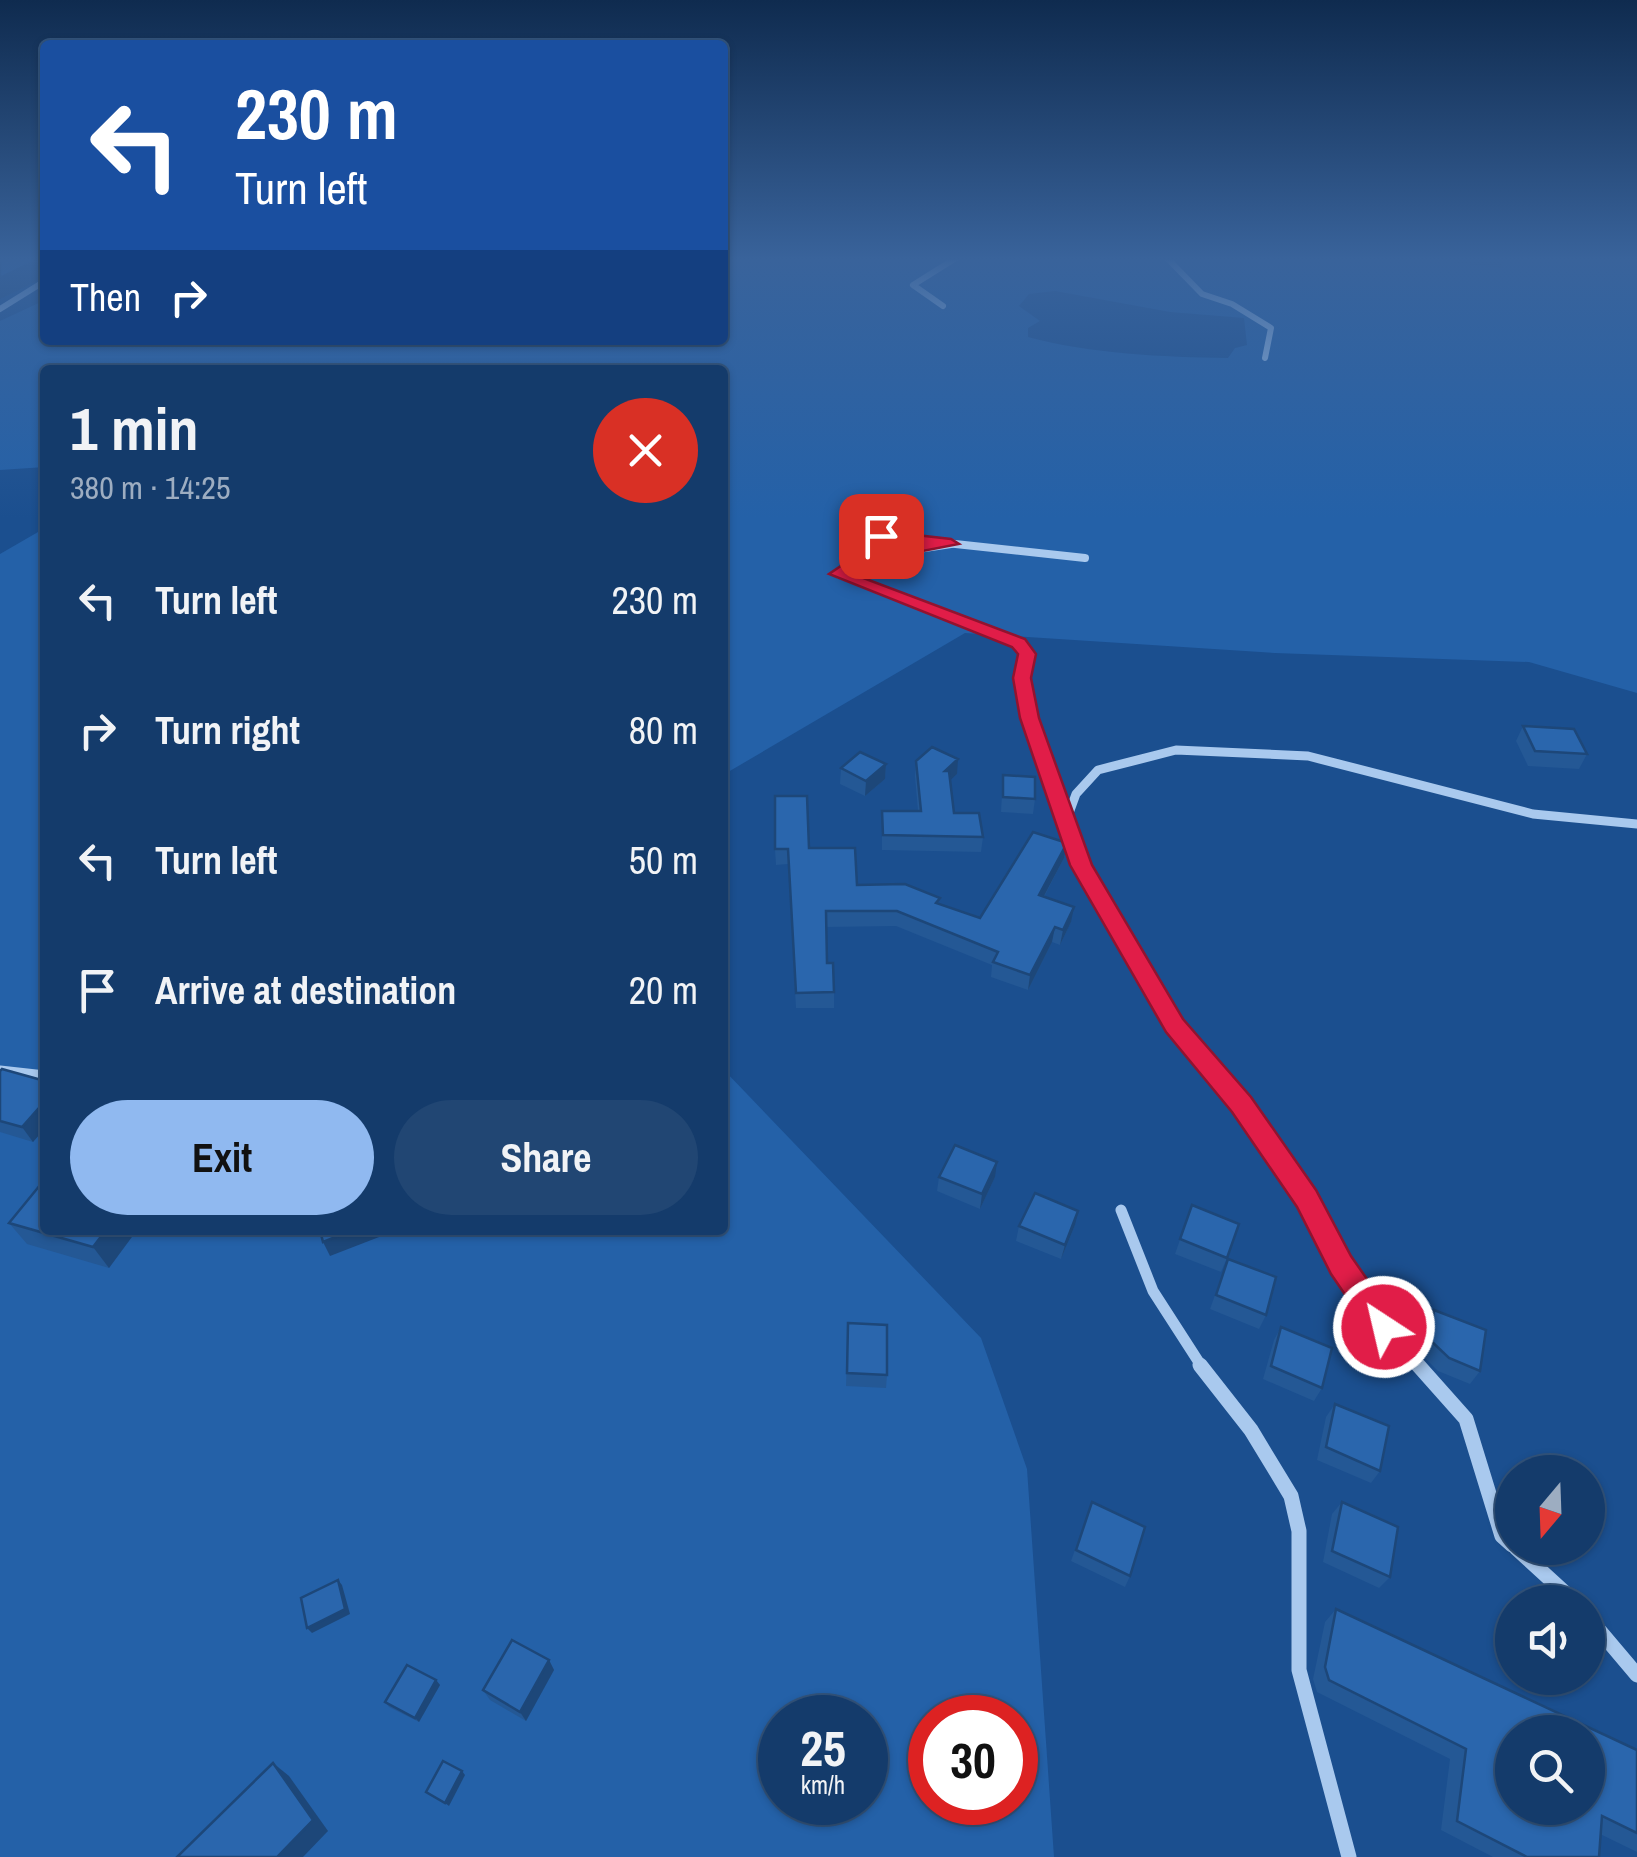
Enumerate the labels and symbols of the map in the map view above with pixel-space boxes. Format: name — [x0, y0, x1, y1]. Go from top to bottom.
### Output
pin — [839, 494, 924, 579]
position arrow — [1332, 1275, 1436, 1379]
north arrow — [1495, 1455, 1605, 1565]
speed limit sign: 30 — [908, 1695, 1038, 1825]

